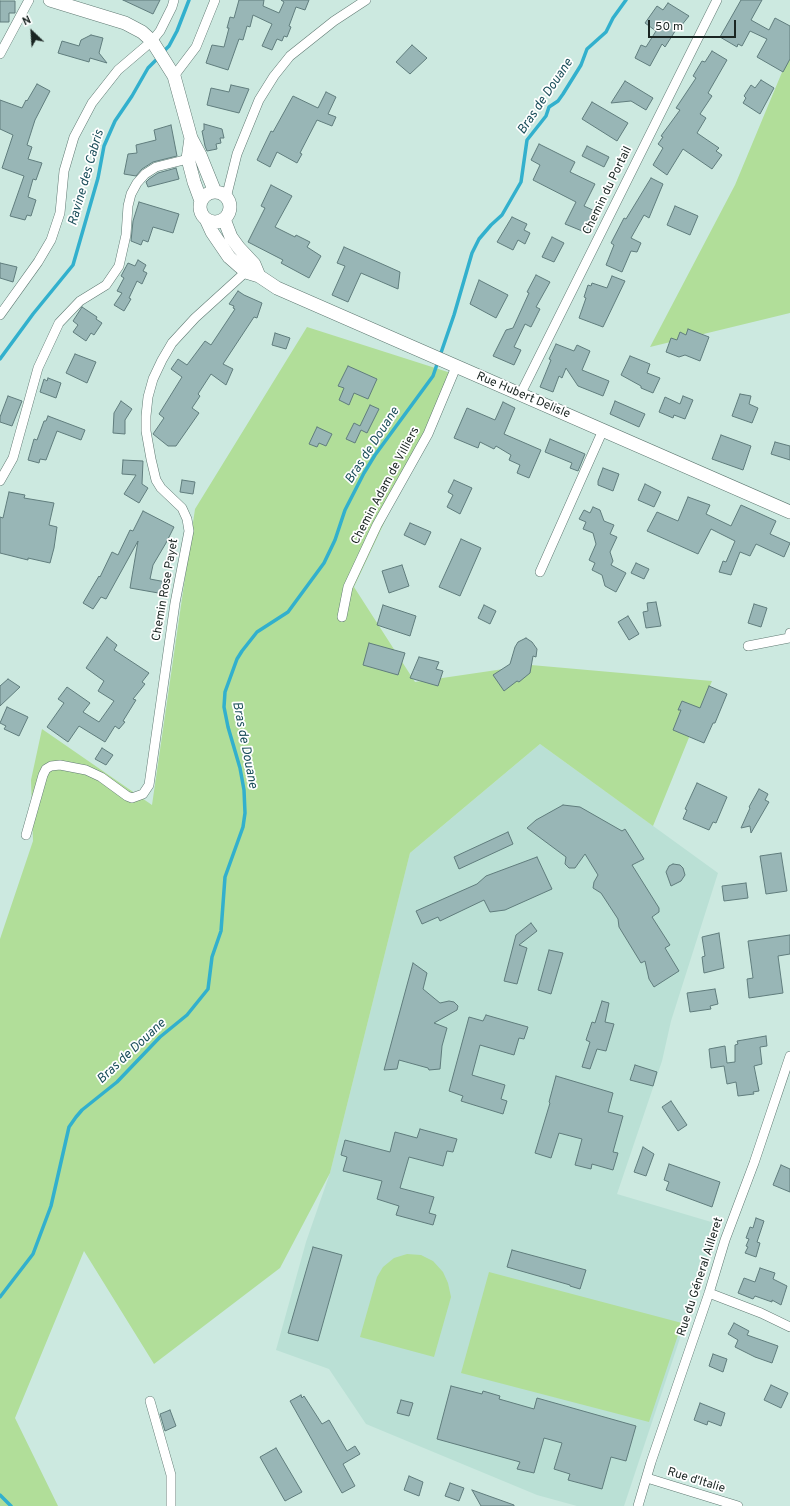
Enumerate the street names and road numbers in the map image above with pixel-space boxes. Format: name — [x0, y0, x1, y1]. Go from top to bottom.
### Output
street label: Chemin du Portail — [580, 145, 636, 237]
street label: Rue Hubert Delisle — [474, 370, 572, 422]
street label: Chemin Adam de Villiers — [349, 425, 423, 547]
street label: Chemin Rose Payet — [150, 538, 182, 642]
street label: Rue du Géneral Ailleret — [675, 1216, 727, 1338]
street label: Rue d'Italie — [665, 1465, 727, 1497]

